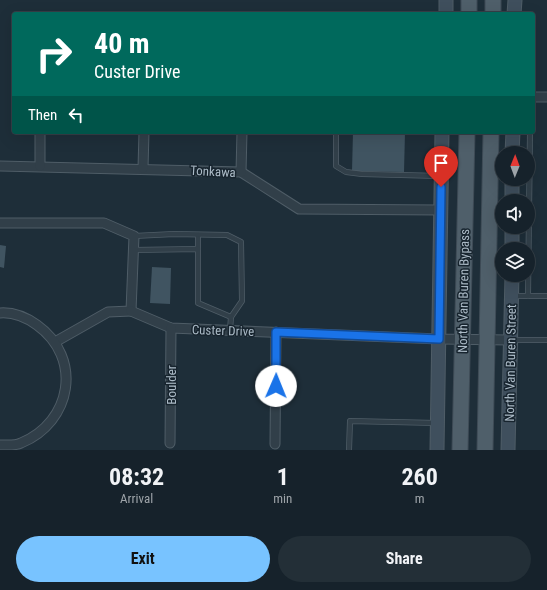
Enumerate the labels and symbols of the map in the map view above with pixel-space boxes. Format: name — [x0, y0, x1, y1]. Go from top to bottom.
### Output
pin — [424, 146, 458, 187]
north arrow — [495, 146, 535, 186]
street label: Tonkawa — [190, 163, 236, 180]
street label: North Van Buren Bypass — [455, 229, 472, 353]
street label: North Van Buren Street — [502, 304, 519, 422]
street label: Custer Drive — [192, 322, 254, 339]
street label: Boulder — [164, 365, 179, 405]
position arrow — [255, 365, 297, 407]

